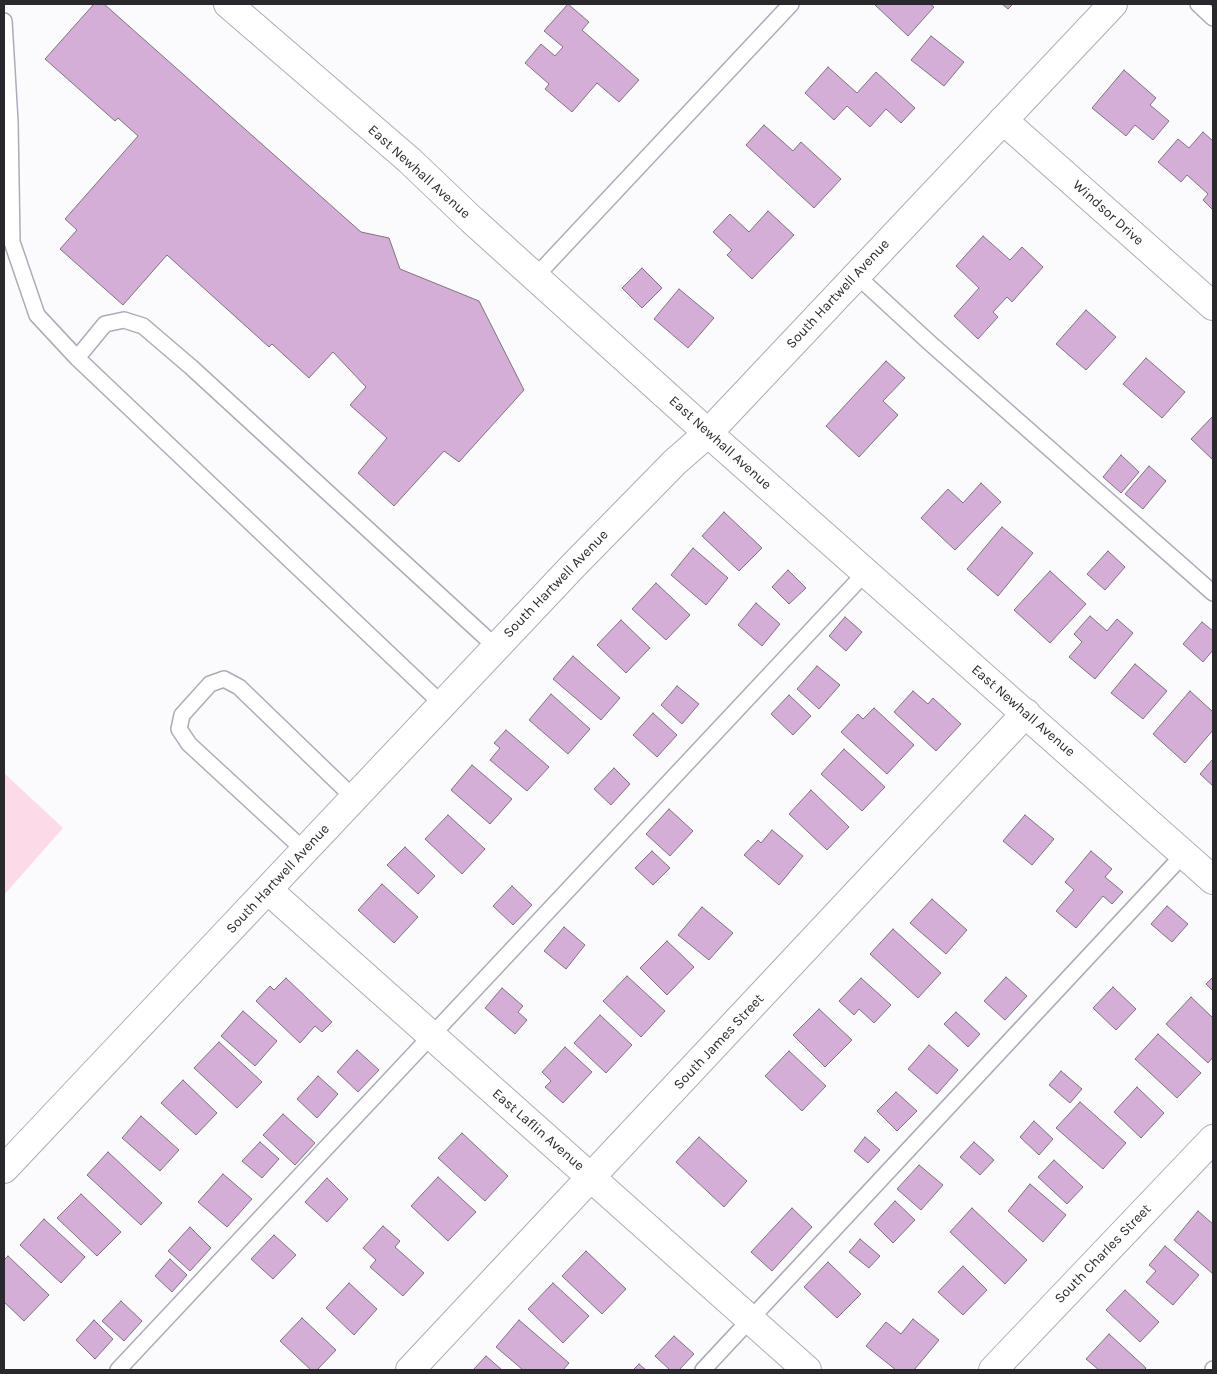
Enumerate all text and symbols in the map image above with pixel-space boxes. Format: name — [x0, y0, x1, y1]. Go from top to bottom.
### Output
street label: East Newhall Avenue — [364, 122, 474, 222]
street label: Windsor Drive — [1069, 177, 1147, 249]
street label: South Hartwell Avenue — [783, 236, 893, 352]
street label: East Newhall Avenue — [665, 393, 775, 493]
street label: South Hartwell Avenue — [500, 527, 612, 641]
street label: East Newhall Avenue — [968, 661, 1078, 761]
street label: South Hartwell Avenue — [223, 821, 333, 937]
street label: South James Street — [670, 991, 768, 1093]
street label: East Laflin Avenue — [489, 1085, 587, 1175]
street label: South Charles Street — [1051, 1201, 1155, 1307]

